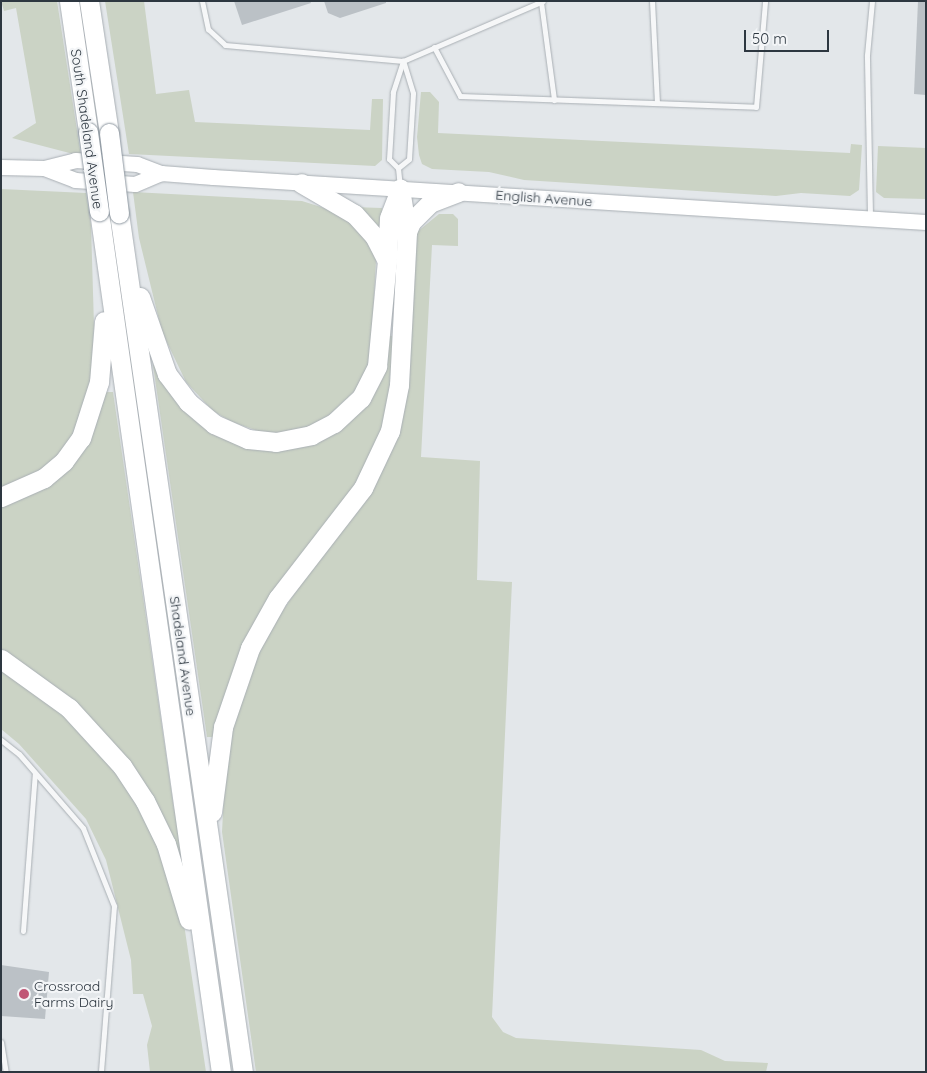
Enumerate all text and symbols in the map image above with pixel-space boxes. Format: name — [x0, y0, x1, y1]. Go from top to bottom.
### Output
scale bar — [747, 20, 832, 52]
text: 50 m — [752, 29, 787, 48]
street label: South Shadeland Avenue — [67, 48, 107, 210]
street label: English Avenue — [495, 186, 593, 210]
street label: Shadeland Avenue — [166, 595, 200, 717]
place label: Crossroad Farms Dairy — [34, 978, 114, 1010]
marker: Crossroad Farms Dairy — [18, 988, 30, 1000]

